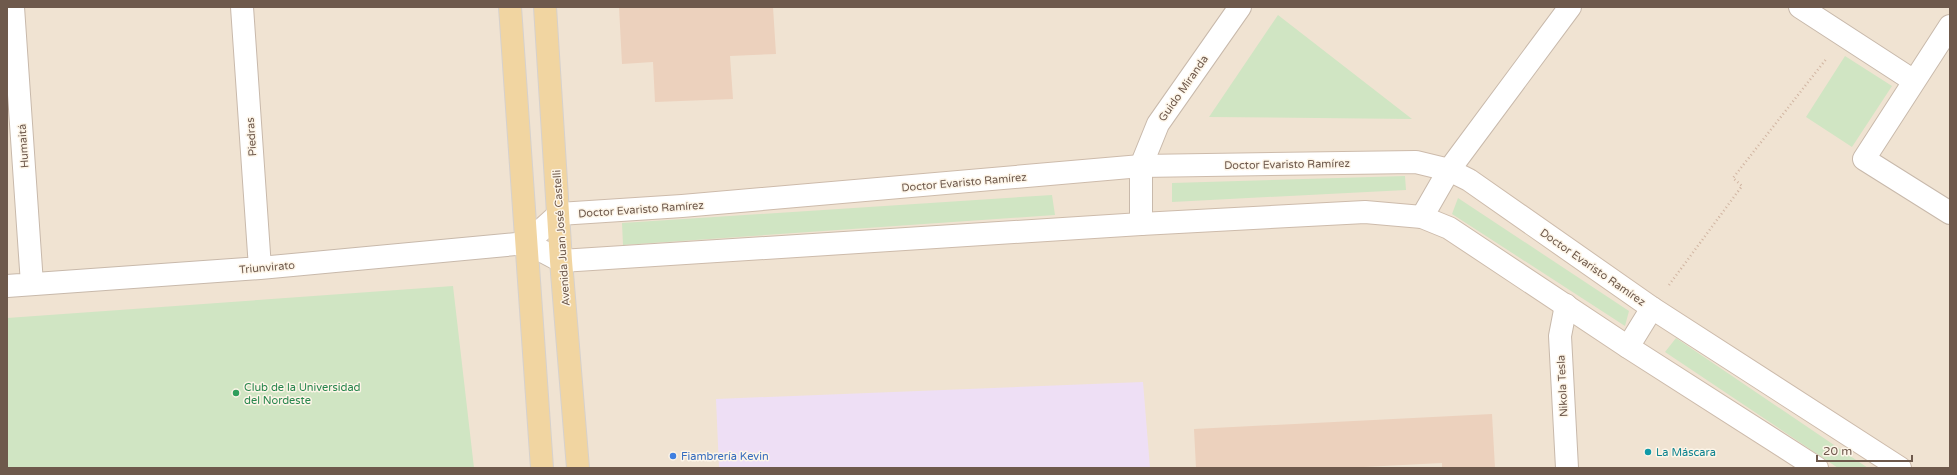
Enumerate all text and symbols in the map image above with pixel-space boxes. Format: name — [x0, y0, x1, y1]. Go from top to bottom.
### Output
street label: Guido Miranda — [1156, 53, 1211, 124]
street label: Piedras — [244, 117, 259, 157]
street label: Humaitá — [15, 123, 32, 168]
street label: Doctor Evaristo Ramírez — [1224, 157, 1350, 172]
street label: Avenida Juan José Castelli — [550, 169, 573, 307]
street label: Doctor Evaristo Ramírez — [901, 170, 1028, 194]
street label: Doctor Evaristo Ramírez — [578, 199, 705, 220]
street label: Doctor Evaristo Ramírez — [1537, 226, 1648, 309]
street label: Triunvirato — [239, 259, 296, 276]
street label: Nikola Tesla — [1554, 355, 1571, 417]
place label: Club de la Universidad del Nordeste — [244, 381, 361, 407]
marker: Club de la Universidad del Nordeste — [231, 388, 241, 398]
scale bar — [1817, 437, 1912, 463]
text: 20 m — [1823, 444, 1852, 458]
place label: La Máscara — [1656, 446, 1716, 459]
marker: La Máscara — [1643, 447, 1653, 457]
place label: Fiambrería Kevin — [681, 450, 769, 463]
marker: Fiambrería Kevin — [668, 451, 678, 461]

